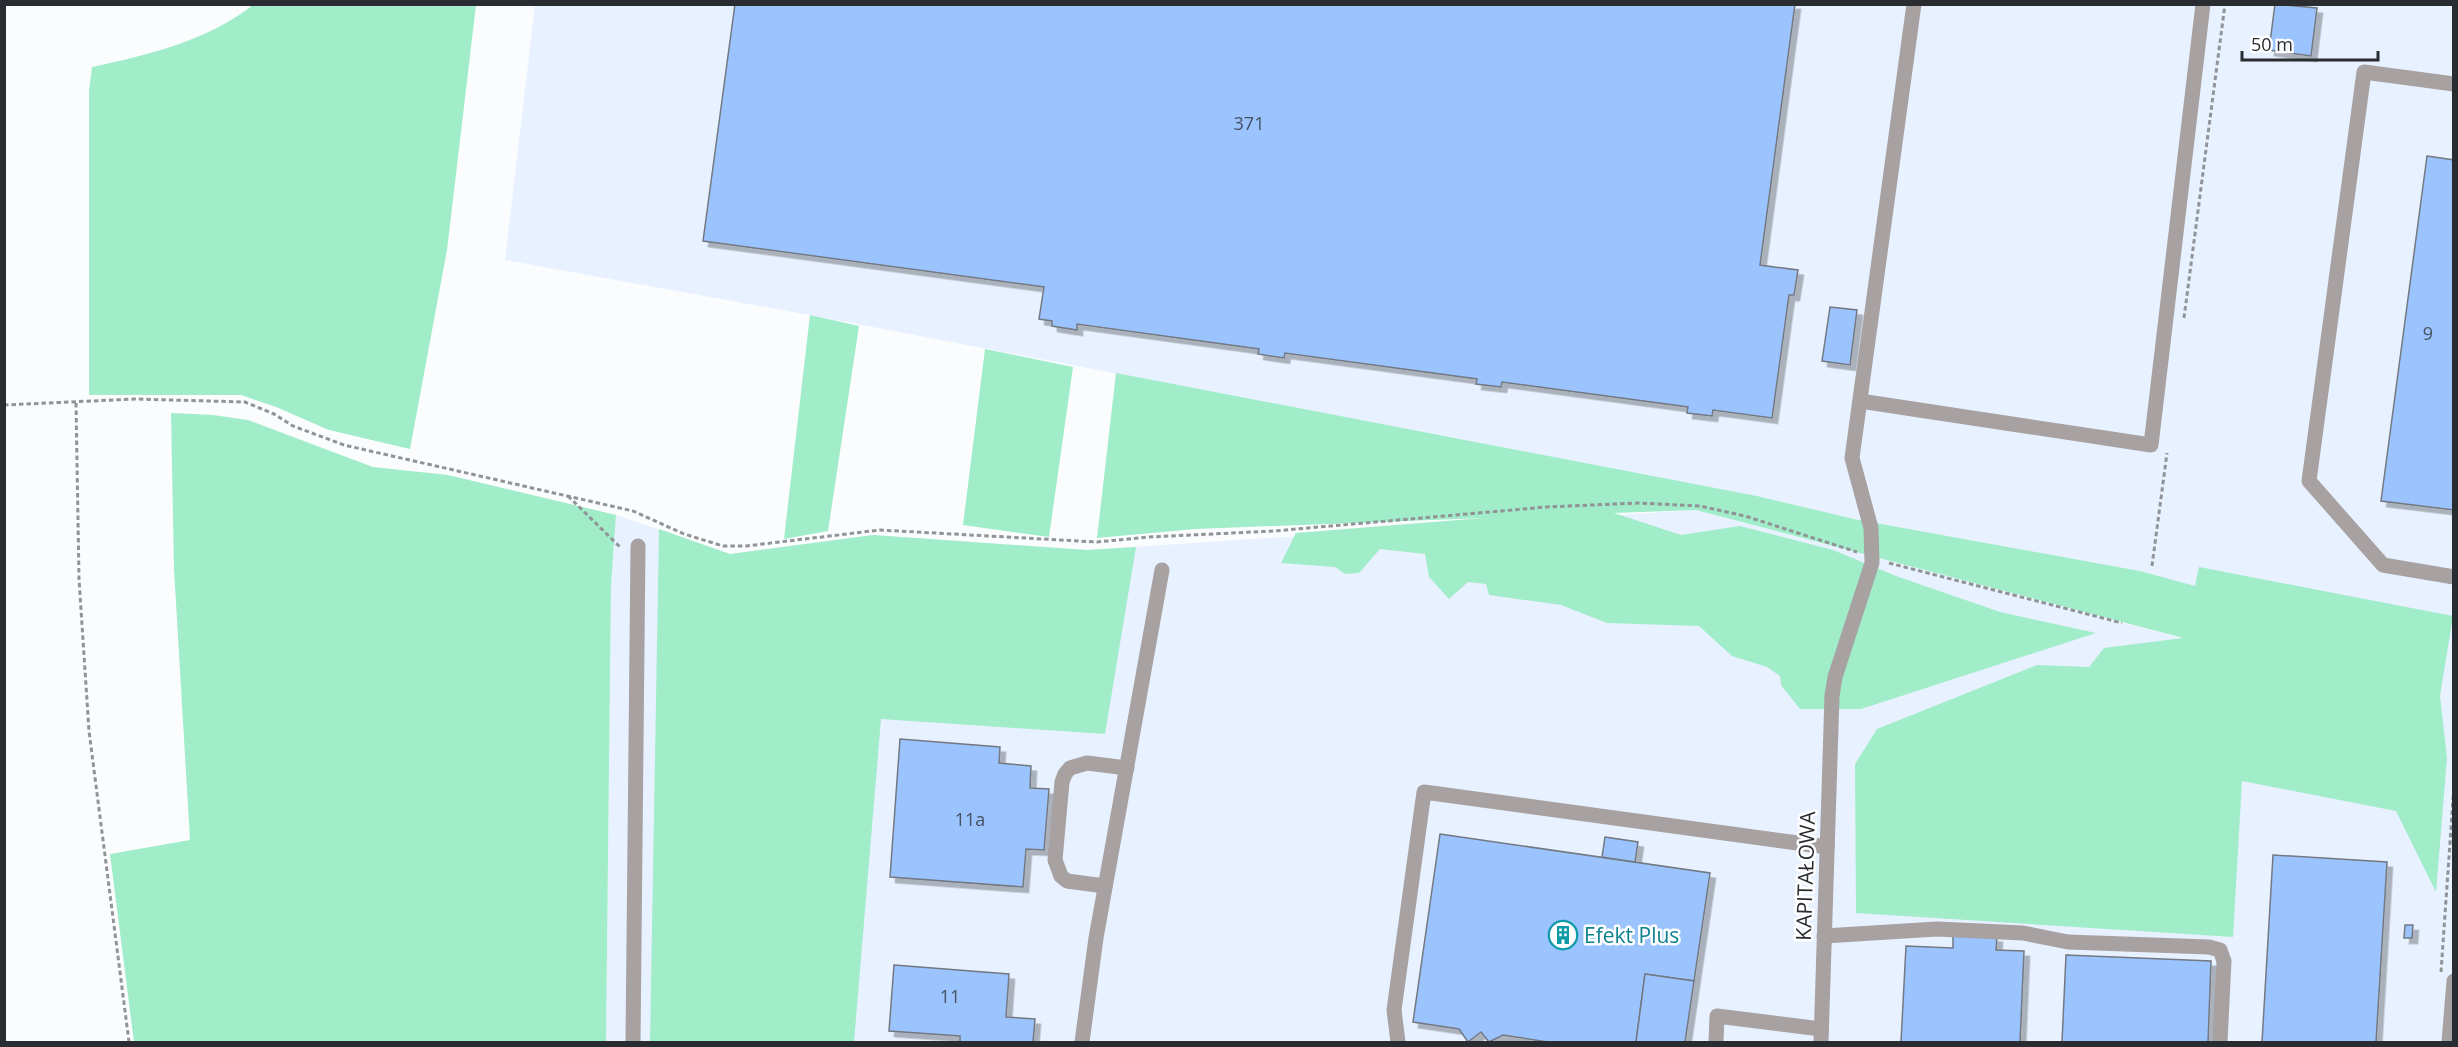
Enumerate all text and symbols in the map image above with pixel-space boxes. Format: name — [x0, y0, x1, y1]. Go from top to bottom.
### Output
scale bar — [2242, 24, 2378, 62]
text: 50 m — [2251, 32, 2293, 56]
house number: 371 — [1234, 111, 1264, 135]
house number: 9 — [2423, 321, 2433, 345]
house number: 11a — [955, 807, 985, 831]
street label: KAPITAŁOWA — [1789, 810, 1821, 941]
building icon: Efekt Plus — [1547, 919, 1579, 951]
place label: Efekt Plus — [1584, 921, 1679, 949]
house number: 11 — [940, 984, 960, 1008]

